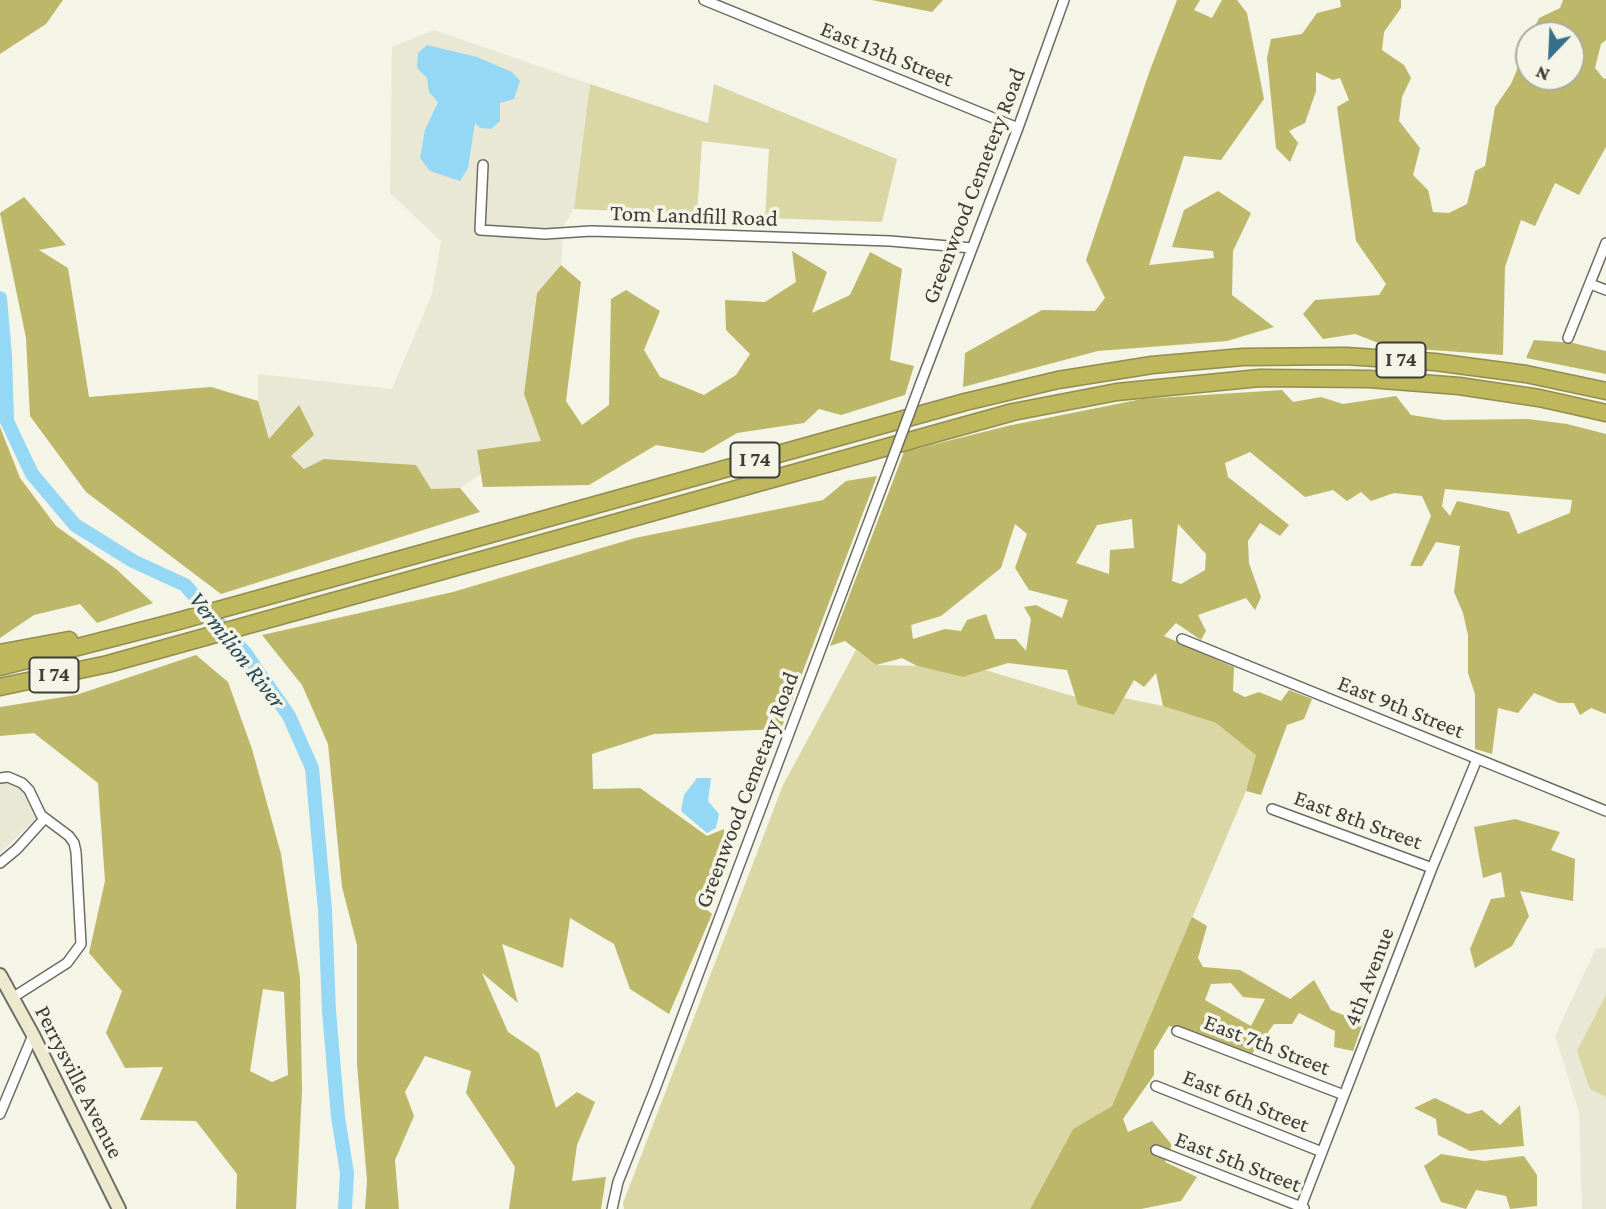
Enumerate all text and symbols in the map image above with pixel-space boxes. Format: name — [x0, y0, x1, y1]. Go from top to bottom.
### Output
street label: East 13th Street — [817, 15, 957, 93]
north arrow — [1515, 21, 1585, 91]
text: N — [1532, 62, 1552, 86]
street label: Greenwood Cemetery Road — [916, 64, 1032, 308]
street label: Tom Landfill Road — [610, 199, 778, 233]
road number: I 74 — [1376, 342, 1426, 378]
road number: I 74 — [730, 442, 780, 477]
water label: Vermilion River — [182, 586, 292, 714]
road number: I 74 — [30, 658, 78, 692]
street label: Greenwood Cemetary Road — [689, 668, 805, 912]
street label: East 9th Street — [1334, 669, 1468, 745]
street label: East 8th Street — [1290, 784, 1426, 856]
street label: 4th Avenue — [1338, 924, 1400, 1030]
street label: Perrysville Avenue — [29, 1001, 129, 1163]
street label: East 7th Street — [1200, 1008, 1334, 1082]
street label: East 6th Street — [1179, 1063, 1313, 1139]
street label: East 5th Street — [1171, 1125, 1305, 1199]

